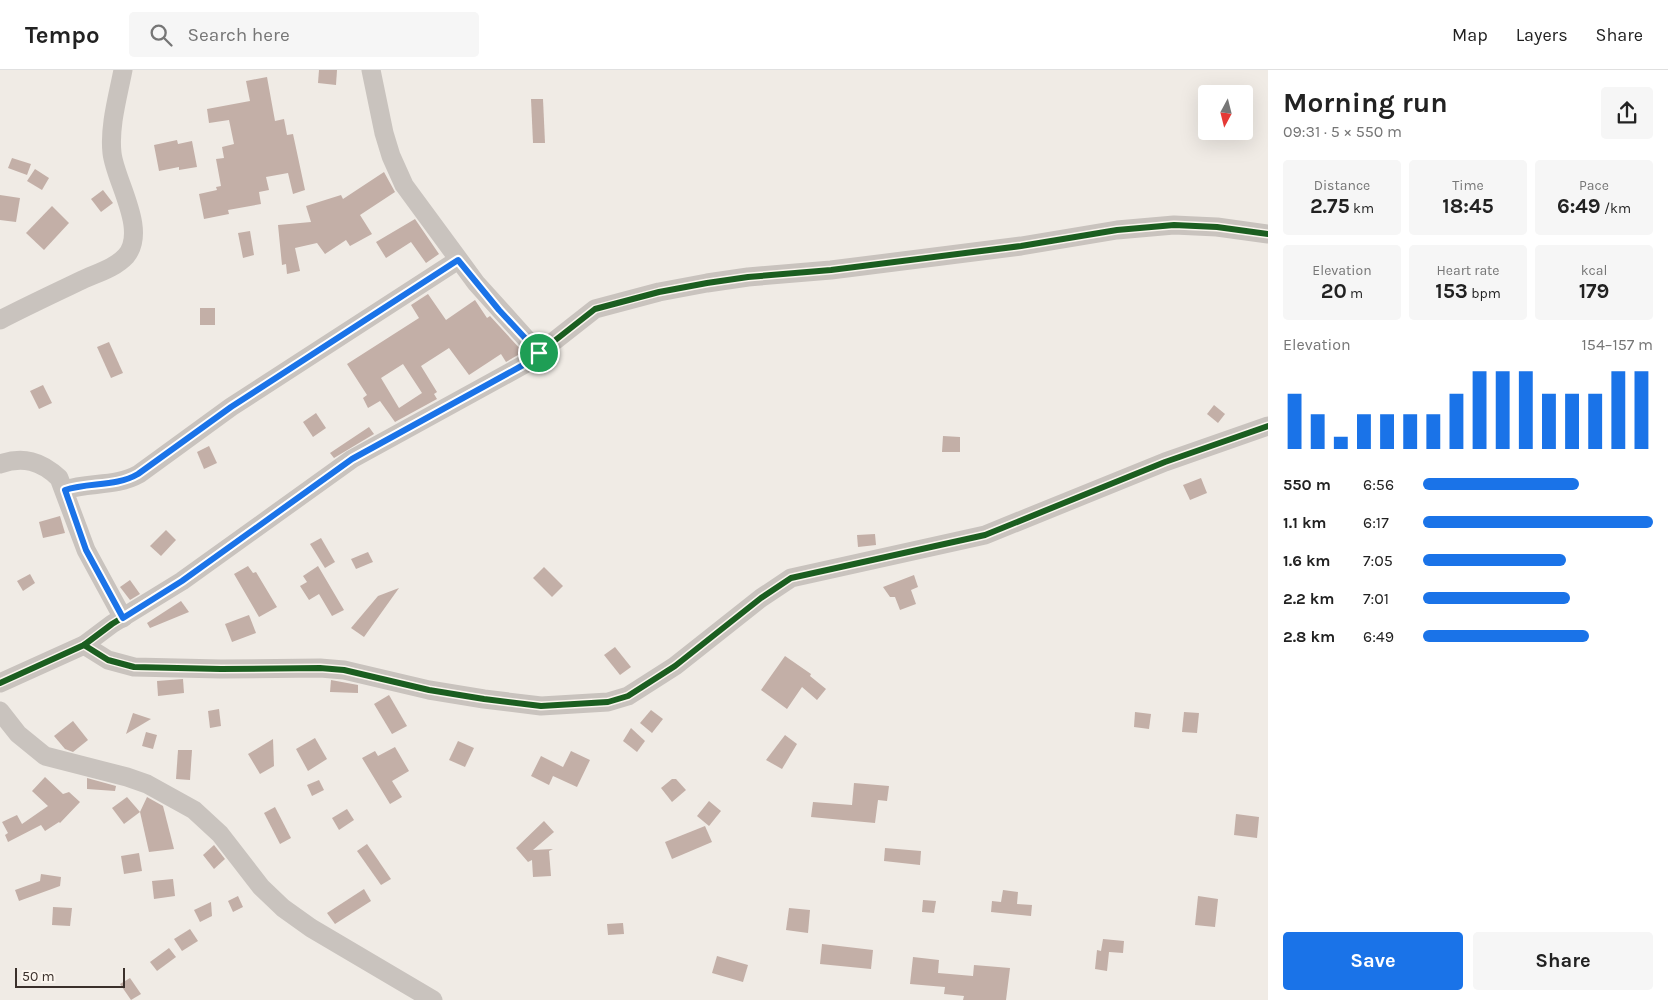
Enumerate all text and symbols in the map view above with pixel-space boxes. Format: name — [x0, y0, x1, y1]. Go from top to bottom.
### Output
search box — [129, 12, 479, 57]
text: Tempo — [25, 21, 99, 49]
icon: search — [147, 21, 175, 49]
text: Search here — [187, 24, 290, 46]
text: Map — [1452, 24, 1488, 46]
text: Layers — [1516, 24, 1568, 46]
text: Share — [1596, 24, 1643, 46]
north arrow — [1198, 85, 1252, 140]
map controls — [1198, 85, 1253, 140]
text: Morning run — [1283, 86, 1448, 119]
button: share — [1601, 87, 1653, 139]
text: 09:31 · 5 × 550 m — [1283, 122, 1402, 141]
text: Distance — [1314, 177, 1370, 194]
text: Time — [1452, 177, 1484, 194]
text: Pace — [1579, 177, 1609, 194]
text: 2.75 — [1310, 194, 1350, 218]
text: 18:45 — [1442, 194, 1494, 218]
text: 6:49 — [1557, 194, 1601, 218]
text: km — [1350, 200, 1374, 217]
text: /km — [1601, 200, 1631, 217]
text: Elevation — [1312, 262, 1372, 279]
text: Heart rate — [1436, 262, 1500, 279]
text: kcal — [1581, 262, 1607, 279]
text: 20 — [1321, 279, 1347, 303]
text: 153 — [1435, 279, 1468, 303]
text: 179 — [1579, 279, 1609, 303]
text: m — [1347, 285, 1363, 302]
text: bpm — [1468, 285, 1501, 302]
pin — [518, 332, 560, 374]
text: Elevation — [1283, 335, 1351, 354]
text: 154–157 m — [1582, 335, 1653, 354]
icon: arrive — [525, 339, 553, 367]
text: 550 m — [1283, 475, 1331, 494]
text: 6:56 — [1363, 475, 1394, 494]
text: 1.1 km — [1283, 513, 1327, 532]
text: 6:17 — [1363, 513, 1389, 532]
text: 1.6 km — [1283, 551, 1331, 570]
text: 7:05 — [1363, 551, 1393, 570]
text: 2.2 km — [1283, 589, 1335, 608]
text: 7:01 — [1363, 589, 1389, 608]
text: 2.8 km — [1283, 627, 1335, 646]
text: 6:49 — [1363, 627, 1394, 646]
button: Save — [1283, 932, 1463, 990]
button: Share — [1473, 932, 1653, 990]
scale bar — [15, 965, 125, 988]
text: 50 m — [22, 968, 55, 985]

